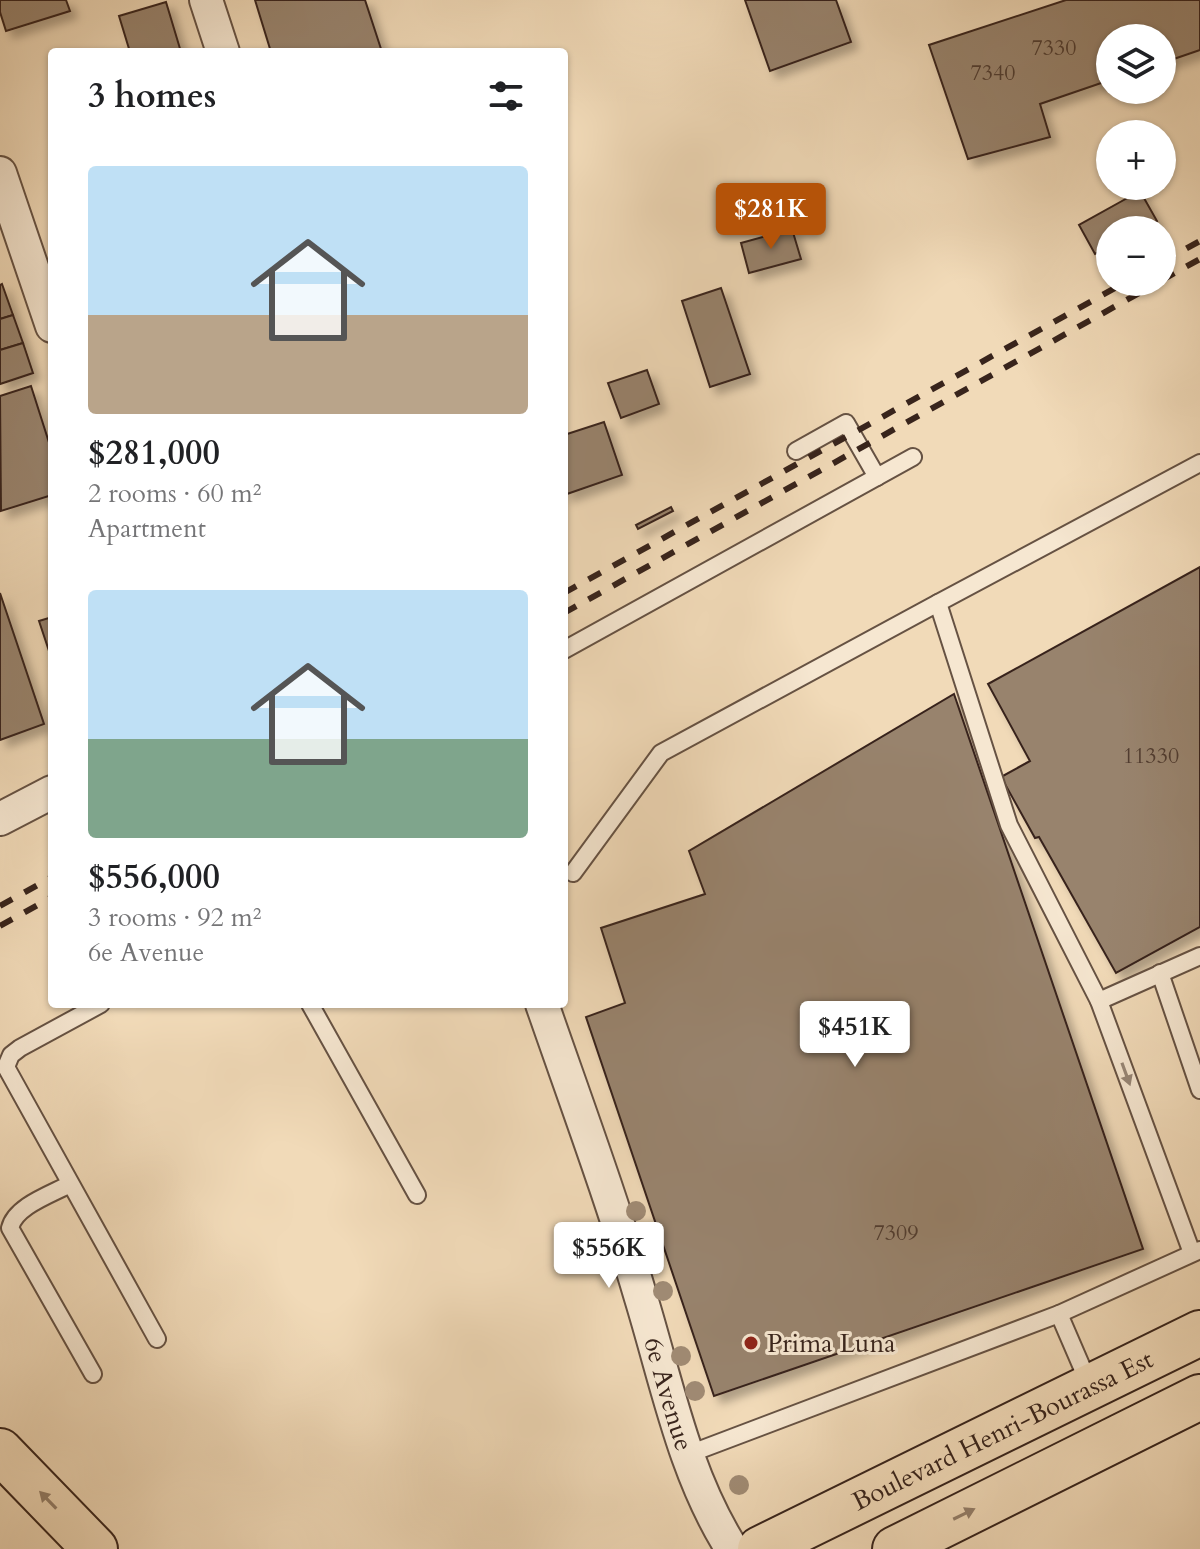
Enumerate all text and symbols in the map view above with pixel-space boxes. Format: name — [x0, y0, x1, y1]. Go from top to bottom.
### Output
map controls — [1096, 24, 1176, 296]
button: layers — [1096, 24, 1176, 104]
house number: 7330 — [1031, 33, 1077, 63]
house number: 7340 — [970, 58, 1016, 88]
text: 3 homes — [88, 73, 216, 119]
icon: filters — [484, 74, 528, 118]
button: + — [1096, 120, 1176, 200]
pin: $281K — [715, 183, 827, 251]
text: $281K — [734, 191, 808, 226]
button: − — [1096, 216, 1176, 296]
icon: home — [236, 218, 380, 362]
text: $281,000 — [88, 430, 220, 476]
text: 2 rooms · 60 m² — [88, 476, 261, 511]
text: Apartment — [88, 511, 206, 546]
icon: home — [236, 642, 380, 786]
house number: 11330 — [1123, 741, 1179, 771]
text: $556,000 — [88, 854, 220, 900]
text: 3 rooms · 92 m² — [88, 900, 261, 935]
text: 6e Avenue — [88, 935, 204, 970]
pin: $451K — [799, 1001, 911, 1069]
text: $451K — [818, 1009, 892, 1044]
one-way arrow — [1120, 1062, 1133, 1086]
house number: 7309 — [873, 1218, 919, 1248]
pin: $556K — [553, 1222, 665, 1290]
text: $556K — [572, 1230, 646, 1265]
place label: Prima Luna — [767, 1326, 895, 1361]
street label: 6e Avenue — [635, 1333, 702, 1455]
marker: Prima Luna — [742, 1334, 760, 1352]
street label: Boulevard Henri-Bourassa Est — [846, 1342, 1159, 1519]
one-way arrow — [39, 1491, 57, 1510]
one-way arrow — [953, 1508, 976, 1521]

